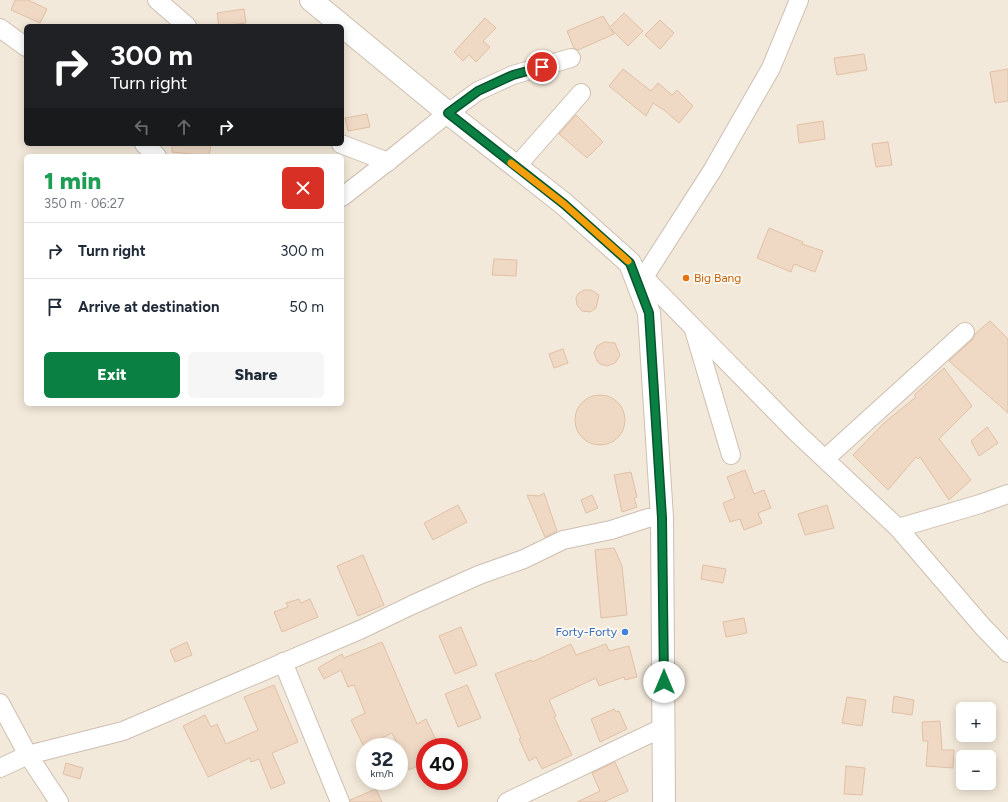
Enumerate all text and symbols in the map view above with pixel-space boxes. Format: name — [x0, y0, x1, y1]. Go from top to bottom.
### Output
text: 300 m — [110, 38, 193, 72]
icon: right — [44, 40, 96, 92]
pin — [525, 50, 559, 84]
icon: arrive — [531, 56, 553, 78]
text: Turn right — [110, 72, 187, 94]
icon: left — [131, 116, 153, 138]
icon: ahead — [173, 116, 195, 138]
icon: right — [215, 116, 237, 138]
text: 1 min — [44, 166, 101, 195]
button: close — [282, 167, 324, 209]
text: 350 m · 06:27 — [44, 196, 124, 211]
icon: right — [44, 240, 66, 262]
text: Turn right — [78, 242, 146, 260]
text: 300 m — [280, 242, 324, 260]
place label: Big Bang — [694, 271, 741, 285]
marker: Big Bang — [681, 273, 691, 283]
icon: arrive — [44, 296, 66, 318]
text: Arrive at destination — [78, 298, 219, 316]
text: 50 m — [289, 298, 324, 316]
button: Exit — [44, 352, 180, 398]
button: Share — [188, 352, 324, 398]
place label: Forty-Forty — [555, 625, 618, 639]
marker: Forty-Forty — [620, 627, 630, 637]
position arrow — [643, 661, 685, 703]
map controls — [956, 702, 996, 790]
button: + — [956, 702, 996, 742]
speed limit sign: 40 — [416, 738, 468, 790]
text: 32 — [371, 747, 393, 771]
button: − — [956, 750, 996, 790]
text: km/h — [371, 767, 393, 780]

